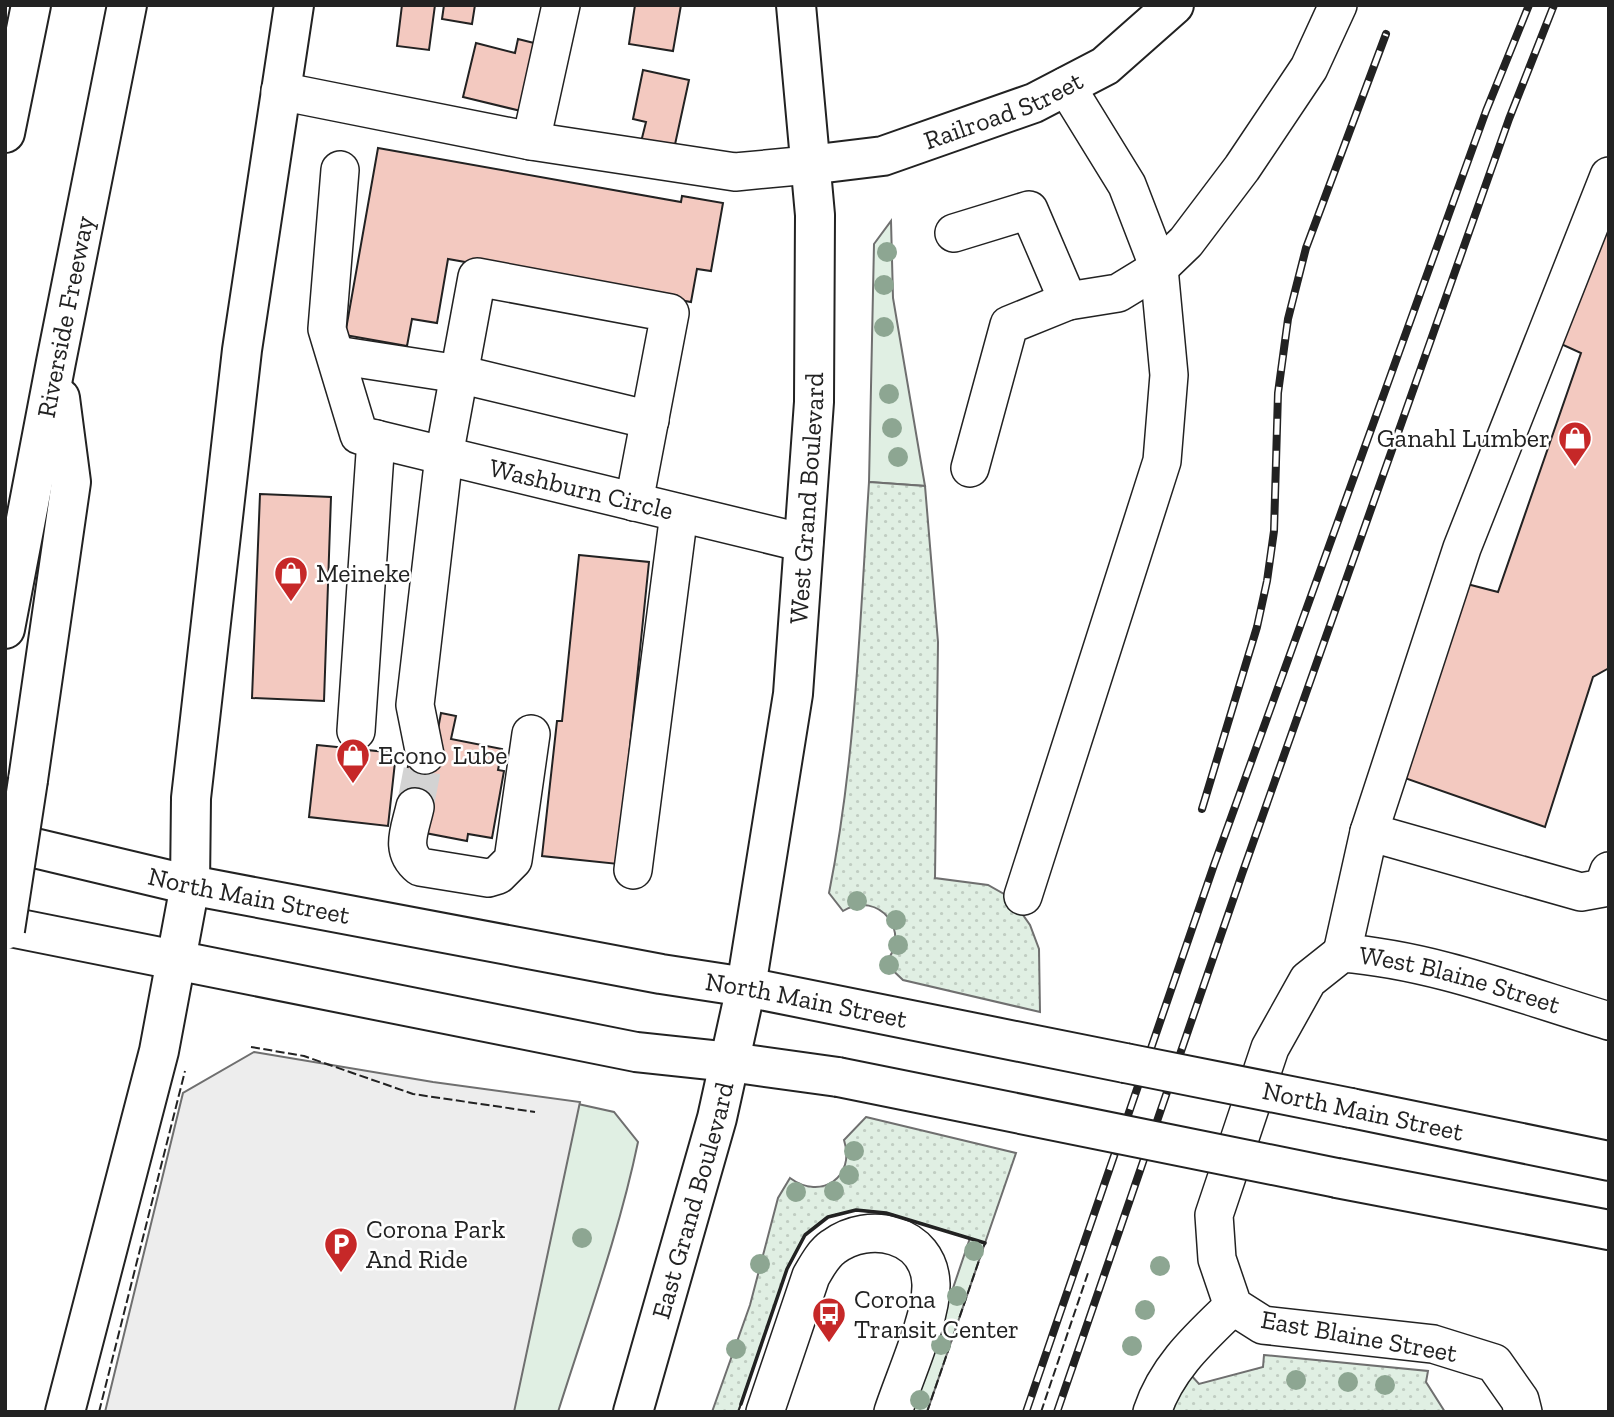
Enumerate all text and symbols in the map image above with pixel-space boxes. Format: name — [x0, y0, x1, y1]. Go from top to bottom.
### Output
street label: Railroad Street — [919, 64, 1088, 156]
street label: Riverside Freeway — [30, 212, 101, 420]
street label: West Grand Boulevard — [782, 372, 830, 625]
shop icon: Ganahl Lumber — [1556, 419, 1594, 468]
place label: Ganahl Lumber — [1377, 422, 1550, 454]
street label: Washburn Circle — [486, 451, 676, 527]
shop icon: Meineke — [272, 554, 310, 603]
place label: Meineke — [316, 557, 410, 589]
shop icon: Econo Lube — [334, 736, 372, 785]
place label: Econo Lube — [378, 739, 507, 771]
street label: North Main Street — [145, 860, 353, 931]
street label: West Blaine Street — [1357, 939, 1564, 1021]
street label: North Main Street — [703, 965, 910, 1035]
street label: North Main Street — [1260, 1074, 1467, 1148]
street label: East Grand Boulevard — [644, 1079, 741, 1323]
place label: Corona Park And Ride — [366, 1213, 506, 1275]
parking icon: Corona Park And Ride — [322, 1225, 360, 1274]
place label: Corona Transit Center — [854, 1283, 1019, 1345]
bus stop icon: Corona Transit Center — [810, 1295, 848, 1344]
street label: East Blaine Street — [1258, 1303, 1460, 1369]

